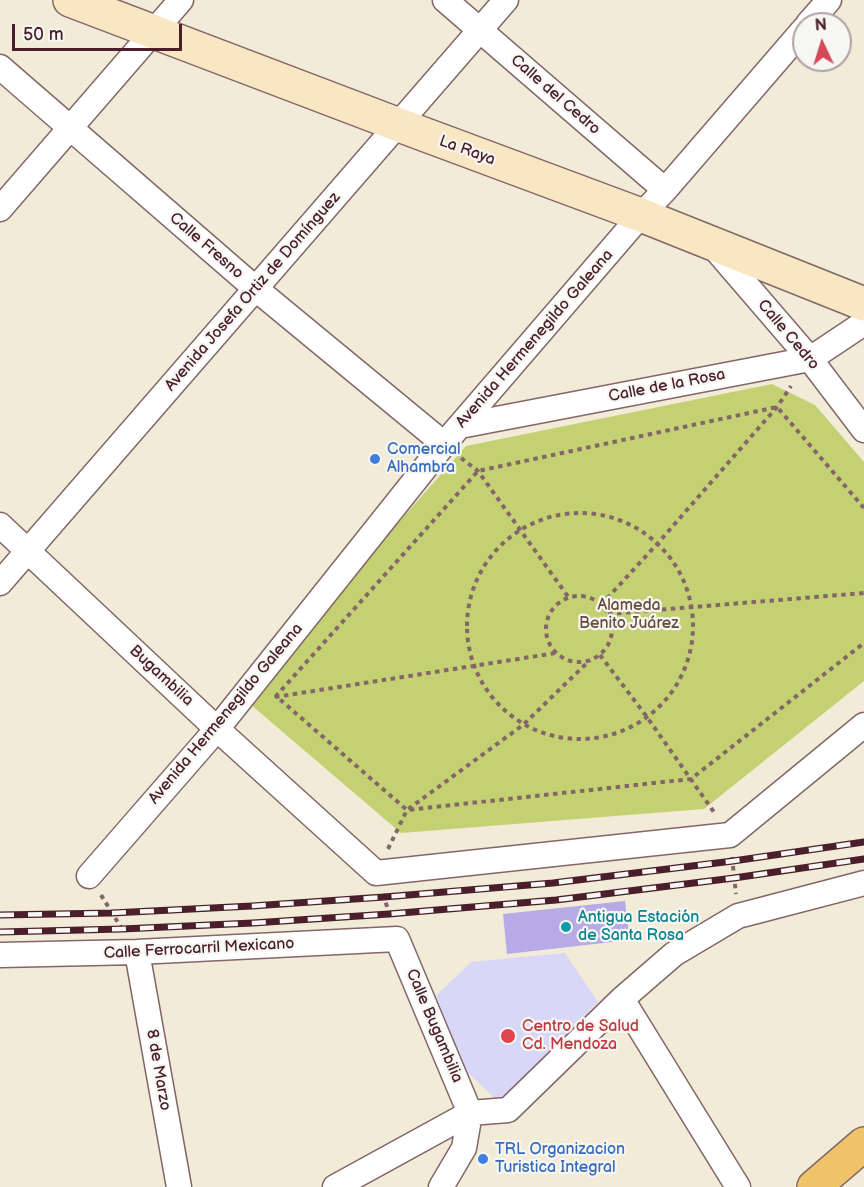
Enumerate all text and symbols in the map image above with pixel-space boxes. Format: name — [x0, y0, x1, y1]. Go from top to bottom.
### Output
scale bar — [15, 12, 184, 50]
north arrow — [792, 12, 852, 72]
text: N — [814, 16, 828, 35]
text: 50 m — [23, 24, 64, 45]
street label: Calle del Cedro — [506, 51, 604, 139]
street label: La Raya — [436, 132, 498, 170]
street label: Avenida Josefa Ortiz de Domínguez — [161, 189, 345, 395]
street label: Calle Fresno — [165, 209, 247, 283]
street label: Avenida Hermenegildo Galeana — [452, 246, 618, 432]
street label: Calle Cedro — [753, 296, 823, 374]
street label: Calle de la Rosa — [607, 365, 727, 407]
place label: Comercial Alhambra — [387, 440, 461, 478]
marker: Comercial Alhambra — [368, 452, 382, 466]
park label: Alameda Benito Juárez — [579, 596, 679, 634]
street label: Avenida Hermenegildo Galeana — [145, 620, 307, 808]
street label: Bugambilia — [125, 641, 197, 711]
place label: Antigua Estación de Santa Rosa — [578, 908, 699, 946]
marker: Antigua Estación de Santa Rosa — [559, 920, 573, 934]
street label: Calle Ferrocarril Mexicano — [103, 934, 295, 964]
street label: Calle Bugambilia — [401, 966, 467, 1086]
place label: Centro de Salud Cd. Mendoza — [522, 1017, 639, 1055]
marker: Centro de Salud Cd. Mendoza — [499, 1027, 517, 1045]
street label: 8 de Marzo — [141, 1028, 175, 1112]
place label: TRL Organizacion Turistica Integral — [495, 1140, 625, 1178]
marker: TRL Organizacion Turistica Integral — [476, 1152, 490, 1166]

